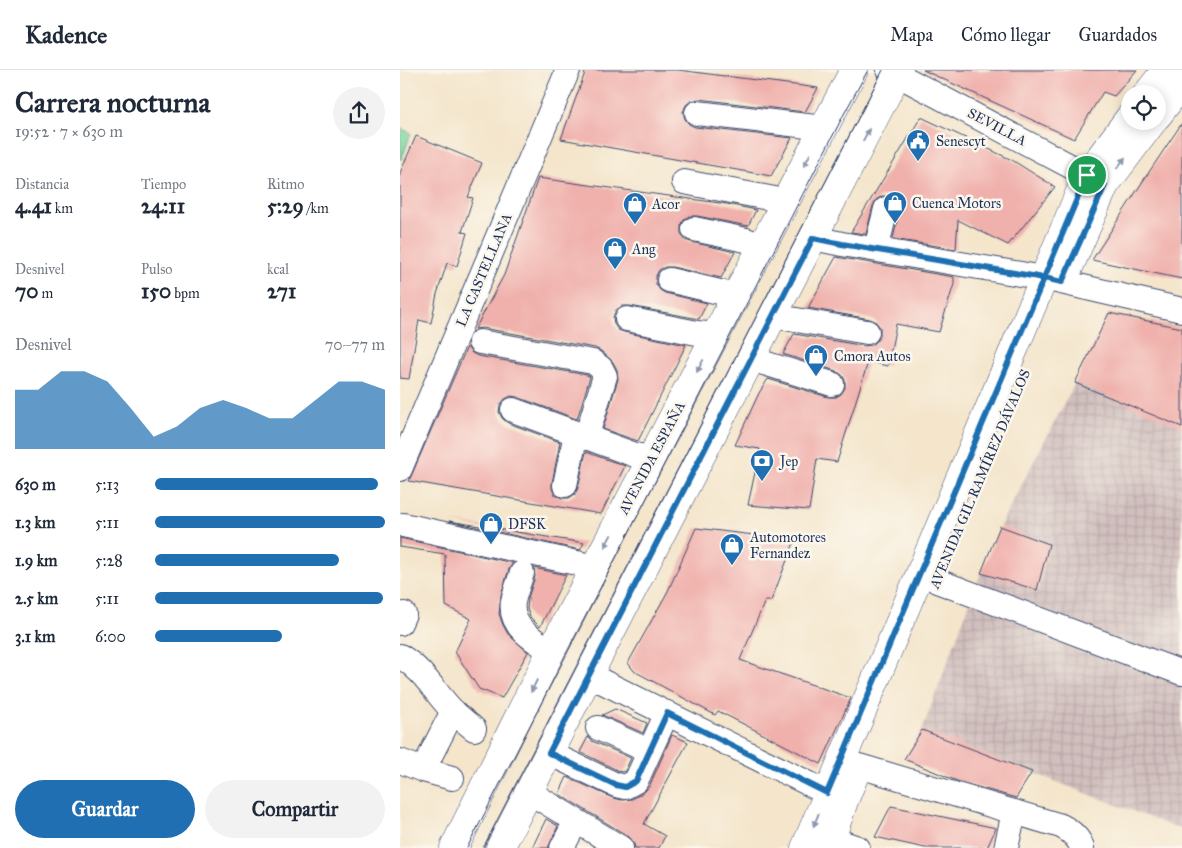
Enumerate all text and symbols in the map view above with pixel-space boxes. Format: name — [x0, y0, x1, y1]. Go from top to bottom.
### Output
text: Kadence — [25, 20, 107, 50]
text: Mapa — [890, 24, 933, 46]
text: Cómo llegar — [961, 24, 1051, 46]
text: Guardados — [1079, 24, 1157, 46]
text: Carrera nocturna — [15, 85, 210, 120]
map controls — [1121, 85, 1166, 130]
button: locate — [1121, 85, 1166, 130]
button: share — [333, 87, 385, 139]
street label: SEVILLA — [965, 104, 1030, 150]
text: 19:52 · 7 × 630 m — [15, 122, 123, 141]
one-way arrow — [862, 128, 870, 142]
public building icon: Senescyt — [905, 128, 931, 162]
place label: Senescyt — [936, 133, 986, 150]
one-way arrow — [803, 152, 811, 167]
pin — [1066, 154, 1108, 196]
one-way arrow — [1116, 157, 1127, 170]
icon: arrive — [1073, 161, 1101, 189]
text: Distancia — [15, 176, 69, 193]
text: Tiempo — [141, 176, 186, 193]
text: Ritmo — [267, 176, 304, 193]
shop icon: Cuenca Motors — [882, 190, 908, 224]
shop icon: Acor — [622, 191, 648, 225]
text: 4.41 — [15, 193, 52, 219]
text: 24:11 — [141, 193, 185, 219]
text: 5:29 — [267, 193, 304, 219]
place label: Cuenca Motors — [912, 195, 1001, 212]
place label: Acor — [651, 196, 680, 213]
text: km — [52, 200, 73, 217]
text: /km — [304, 200, 329, 217]
street label: LA CASTELLANA — [452, 210, 516, 329]
shop icon: Ang — [602, 236, 628, 270]
place label: Ang — [631, 241, 656, 258]
text: Desnivel — [15, 261, 64, 278]
text: Pulso — [141, 261, 173, 278]
text: kcal — [267, 261, 289, 278]
text: 70 — [15, 278, 38, 304]
text: 150 — [141, 278, 171, 304]
text: 271 — [267, 278, 296, 304]
text: m — [38, 285, 53, 302]
text: bpm — [171, 285, 200, 302]
text: Desnivel — [15, 335, 71, 354]
text: 70–77 m — [325, 335, 385, 354]
shop icon: Cmora Autos — [803, 343, 829, 377]
place label: Cmora Autos — [834, 348, 911, 365]
one-way arrow — [696, 359, 704, 373]
street label: AVENIDA GIL RAMÍREZ DÁVALOS — [924, 366, 1034, 592]
street label: AVENIDA ESPAÑA — [614, 398, 689, 518]
bank icon: Jep — [749, 448, 775, 482]
place label: Jep — [778, 453, 798, 471]
text: 630 m — [15, 475, 56, 494]
text: 5:13 — [95, 475, 119, 494]
shop icon: DFSK — [478, 511, 504, 545]
text: 1.3 km — [15, 513, 55, 532]
text: 5:11 — [95, 513, 119, 532]
place label: DFSK — [508, 516, 547, 533]
place label: Automotores Fernandez — [749, 529, 826, 562]
shop icon: Automotores Fernandez — [719, 532, 745, 566]
one-way arrow — [604, 534, 612, 548]
text: 1.9 km — [15, 551, 58, 570]
text: 5:28 — [95, 551, 123, 570]
text: 2.5 km — [15, 589, 58, 608]
text: 5:11 — [95, 589, 119, 608]
text: 3.1 km — [15, 627, 55, 646]
text: 6:00 — [95, 627, 126, 646]
one-way arrow — [530, 678, 538, 693]
button: Guardar — [15, 780, 195, 838]
button: Compartir — [205, 780, 385, 838]
one-way arrow — [812, 813, 820, 828]

